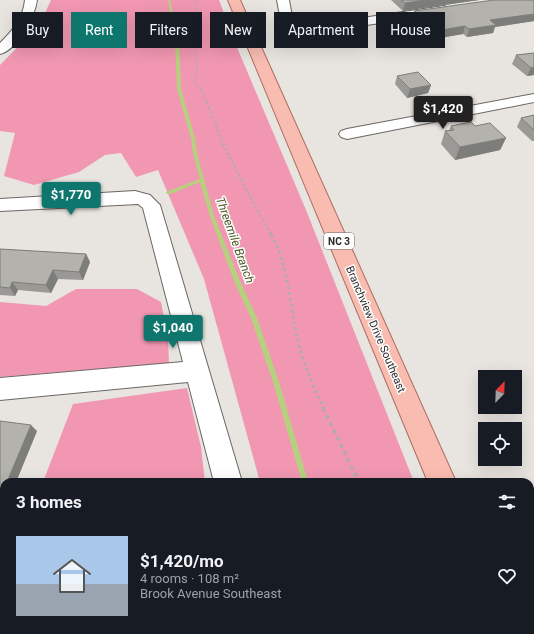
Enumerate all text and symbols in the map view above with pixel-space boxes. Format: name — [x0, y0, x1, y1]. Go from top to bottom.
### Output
chip: Buy — [12, 12, 63, 48]
chip: Rent — [71, 12, 127, 48]
chip: Filters — [135, 12, 202, 48]
chip: New — [210, 12, 266, 48]
chip: Apartment — [274, 12, 368, 48]
chip: House — [376, 12, 445, 48]
pin: $1,420 — [410, 96, 476, 130]
text: $1,420 — [423, 101, 463, 116]
pin: $1,770 — [38, 182, 104, 216]
text: $1,770 — [51, 187, 91, 202]
water label: Threemile Branch — [213, 195, 257, 285]
road number: NC 3 — [324, 233, 354, 249]
street label: Branchview Drive Southeast — [343, 264, 408, 395]
pin: $1,040 — [140, 315, 206, 349]
text: $1,040 — [153, 320, 193, 335]
north arrow — [478, 370, 522, 414]
map controls — [478, 370, 522, 466]
button: locate — [478, 422, 522, 466]
icon: filters — [496, 491, 518, 513]
text: 3 homes — [16, 492, 82, 512]
text: $1,420/mo — [140, 551, 224, 571]
icon: home — [48, 552, 96, 600]
icon: heart — [496, 565, 518, 587]
text: 4 rooms · 108 m² — [140, 571, 239, 586]
text: Brook Avenue Southeast — [140, 586, 281, 601]

